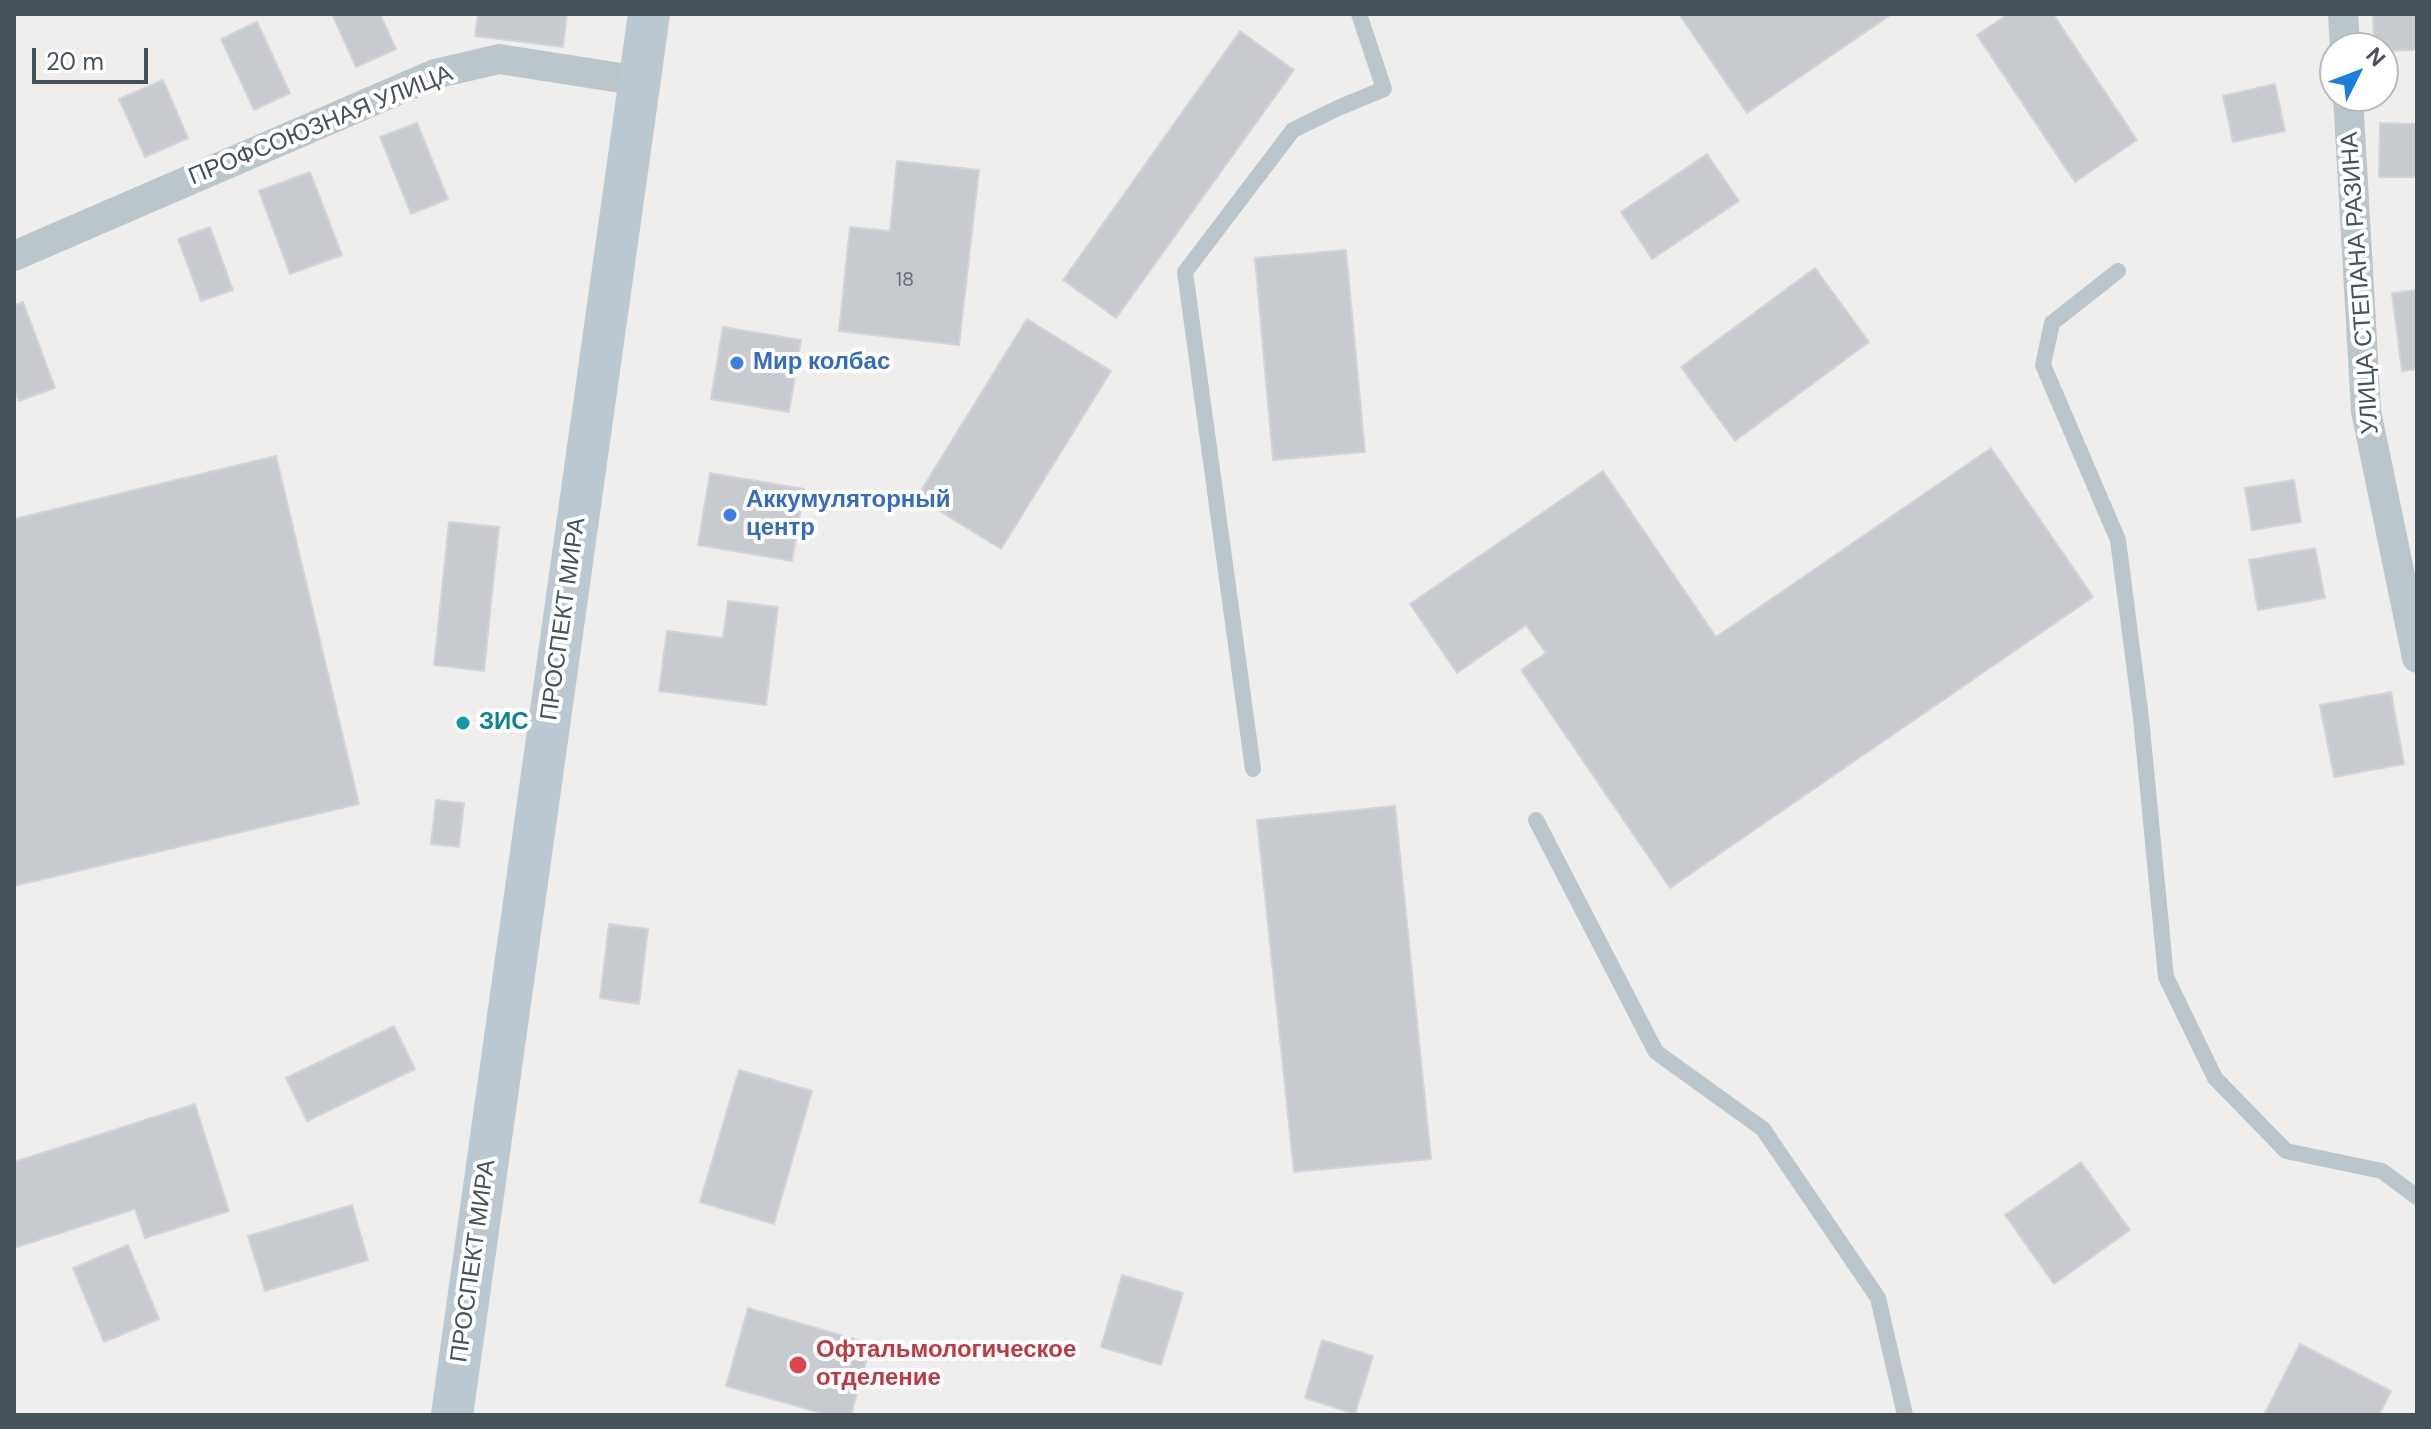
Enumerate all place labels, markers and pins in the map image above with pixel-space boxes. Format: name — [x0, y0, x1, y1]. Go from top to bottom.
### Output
place label: Мир колбас — [753, 349, 890, 377]
marker: Мир колбас — [728, 354, 746, 372]
place label: Аккумуляторный центр — [746, 487, 951, 543]
marker: Аккумуляторный центр — [721, 506, 739, 524]
place label: ЗИС — [479, 709, 529, 737]
marker: ЗИС — [454, 714, 472, 732]
place label: Офтальмологическое отделение — [816, 1337, 1076, 1393]
marker: Офтальмологическое отделение — [787, 1354, 809, 1376]

